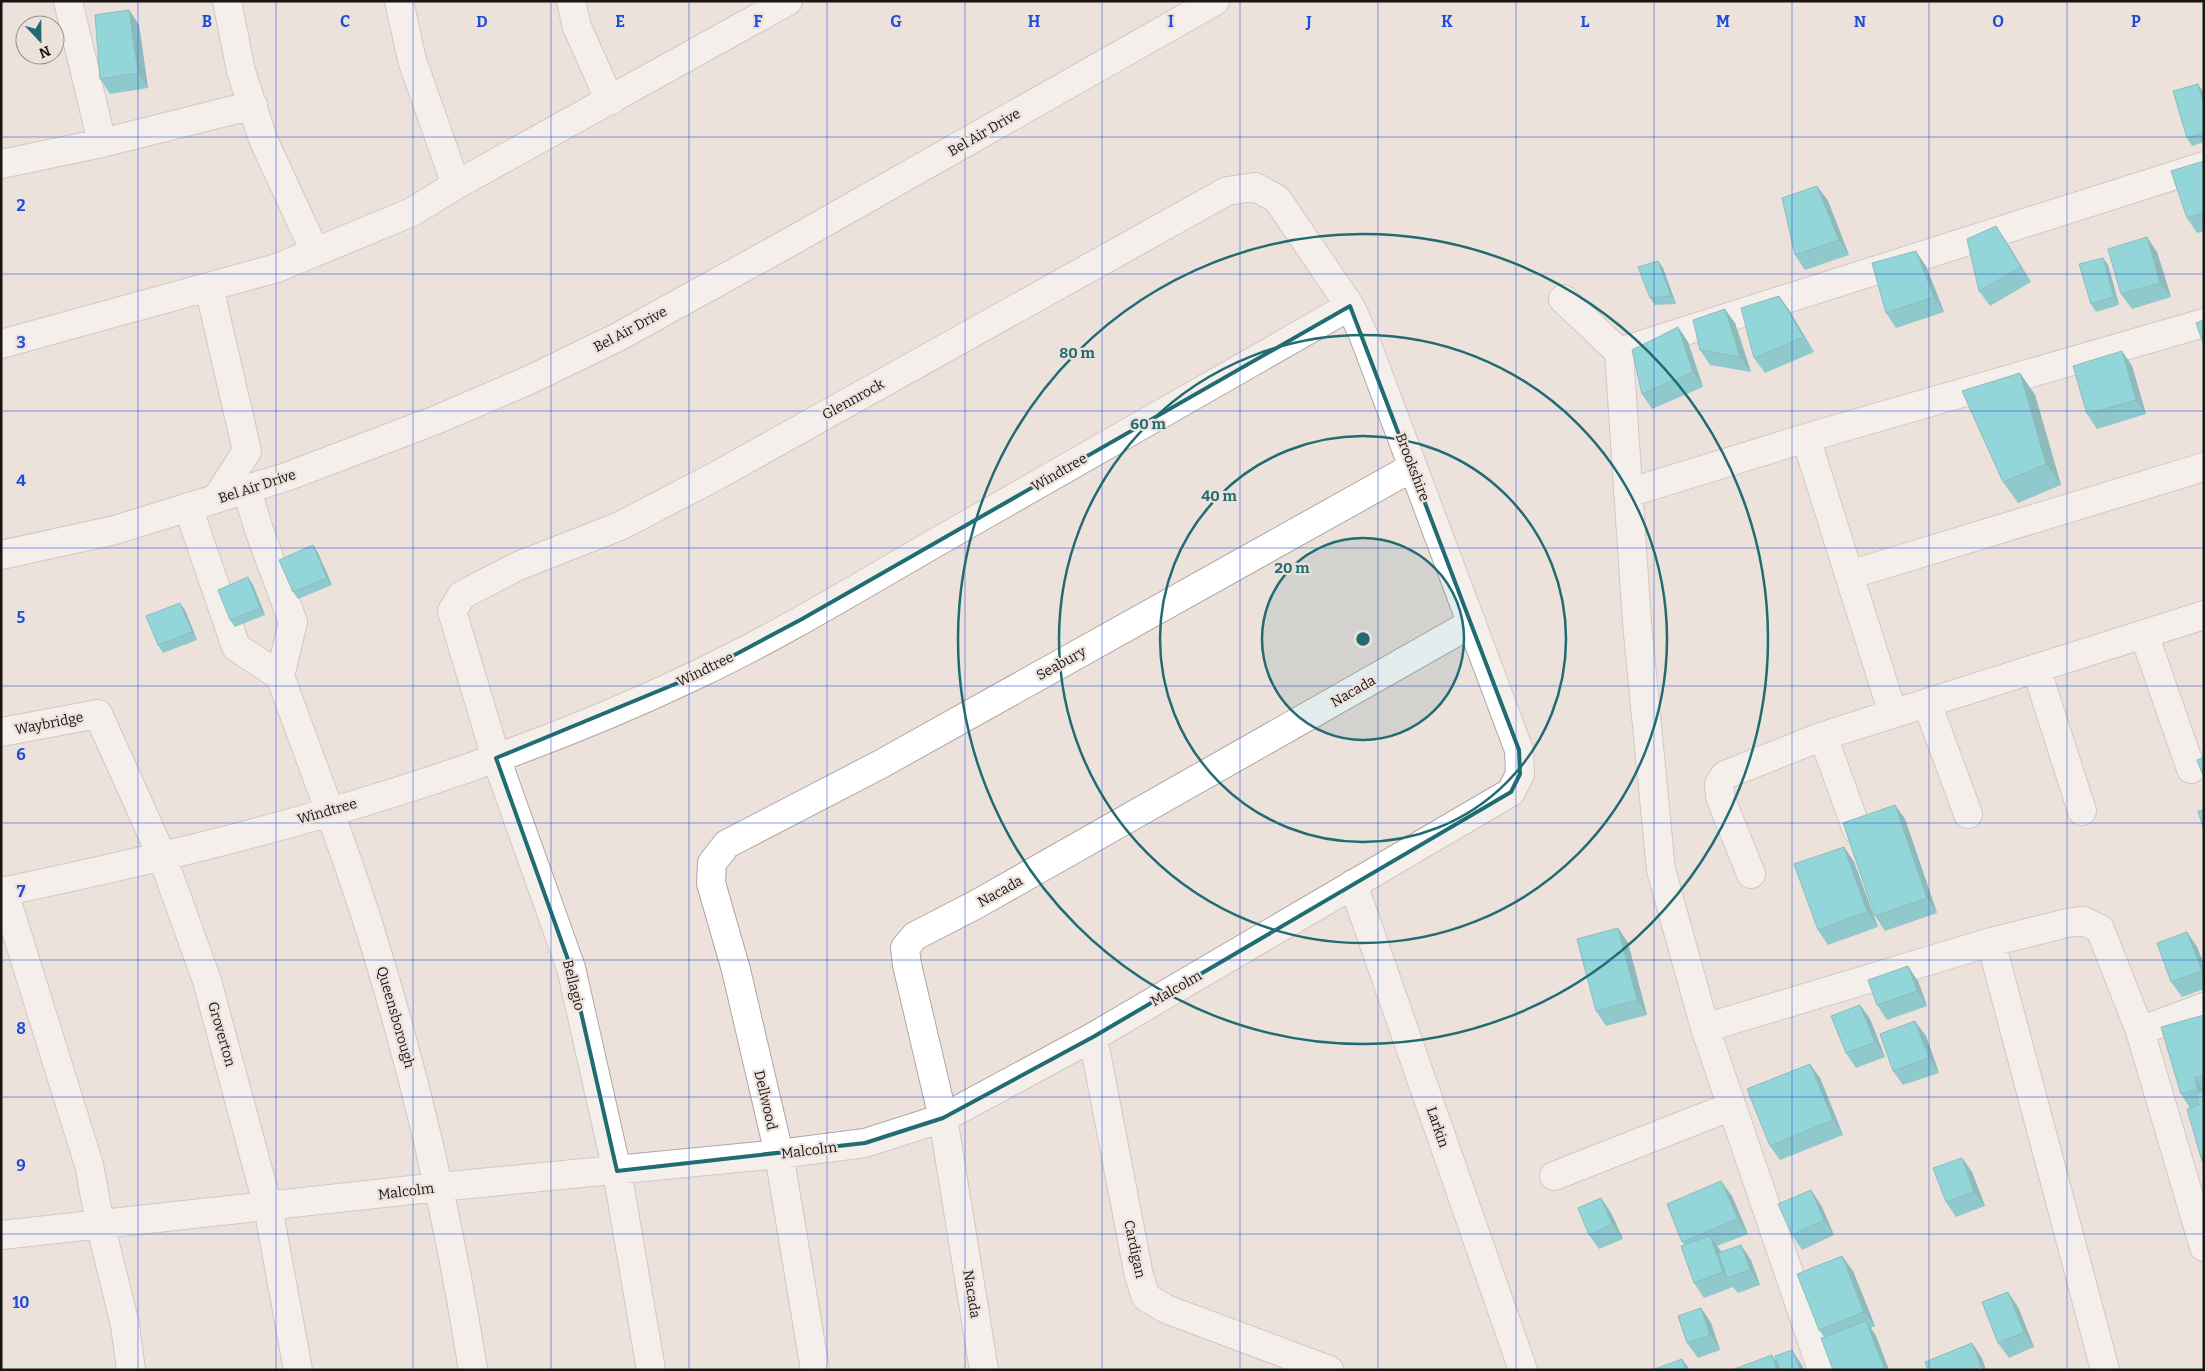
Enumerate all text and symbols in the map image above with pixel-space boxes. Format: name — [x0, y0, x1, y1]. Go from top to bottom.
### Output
text: B — [202, 12, 212, 31]
text: C — [340, 12, 350, 31]
text: D — [476, 12, 488, 31]
text: E — [615, 12, 625, 31]
text: F — [754, 12, 763, 31]
text: G — [890, 12, 902, 31]
text: H — [1028, 12, 1041, 31]
text: I — [1168, 12, 1174, 31]
text: J — [1305, 12, 1312, 31]
text: K — [1441, 12, 1453, 31]
text: L — [1581, 12, 1590, 31]
text: M — [1716, 12, 1730, 31]
text: N — [1854, 12, 1866, 31]
text: O — [1992, 12, 2004, 31]
text: P — [2131, 12, 2141, 31]
north arrow — [15, 15, 65, 65]
text: N — [36, 42, 53, 62]
street label: Bel Air Drive — [945, 105, 1023, 160]
text: 2 — [16, 196, 26, 215]
street label: Bel Air Drive — [591, 303, 670, 356]
text: 3 — [16, 333, 26, 352]
text: 80 m — [1059, 344, 1095, 362]
street label: Glennrock — [819, 375, 887, 423]
text: 60 m — [1130, 415, 1166, 433]
street label: Brookshire — [1392, 431, 1433, 504]
street label: Windtree — [1028, 450, 1090, 495]
street label: Bel Air Drive — [216, 466, 298, 507]
text: 4 — [16, 471, 26, 490]
text: 40 m — [1201, 487, 1238, 505]
text: 20 m — [1275, 559, 1310, 577]
text: 5 — [17, 608, 26, 627]
centre of rings — [1354, 630, 1372, 648]
street label: Seabury — [1033, 643, 1090, 684]
street label: Windtree — [674, 648, 736, 691]
street label: Nacada — [1328, 672, 1379, 711]
street label: Waybridge — [13, 709, 85, 738]
text: 6 — [16, 745, 26, 764]
street label: Windtree — [295, 795, 359, 828]
street label: Nacada — [975, 872, 1026, 911]
text: 7 — [17, 882, 26, 901]
street label: Bellagio — [559, 958, 588, 1012]
street label: Queensborough — [373, 964, 418, 1070]
street label: Malcolm — [1148, 967, 1205, 1010]
street label: Groverton — [204, 1000, 239, 1069]
text: 8 — [16, 1019, 26, 1038]
street label: Dellwood — [750, 1069, 781, 1132]
street label: Larkin — [1423, 1105, 1452, 1150]
street label: Malcolm — [780, 1139, 839, 1162]
text: 9 — [16, 1156, 26, 1175]
street label: Malcolm — [377, 1180, 436, 1203]
street label: Cardigan — [1120, 1219, 1149, 1280]
street label: Nacada — [959, 1269, 984, 1320]
text: 10 — [12, 1293, 30, 1312]

